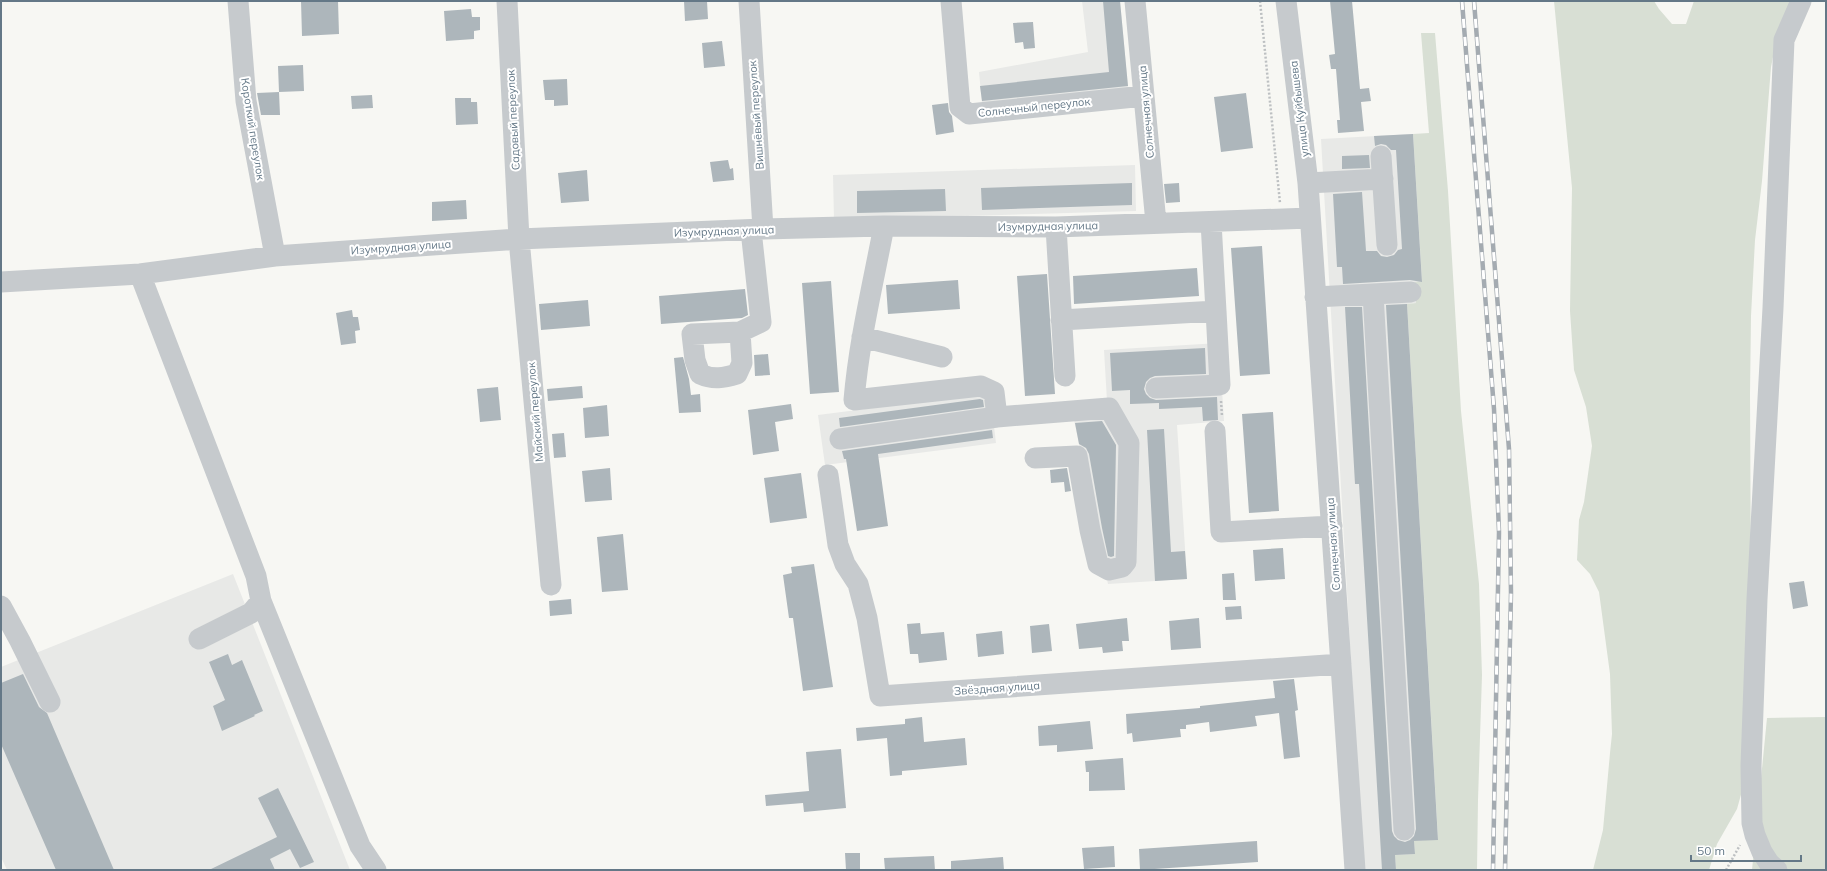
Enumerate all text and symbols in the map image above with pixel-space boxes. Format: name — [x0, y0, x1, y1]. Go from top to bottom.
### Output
street label: Вишнёвый переулок — [745, 60, 767, 170]
street label: улица Куйбышева — [1286, 60, 1312, 158]
street label: Солнечная улица — [1135, 65, 1157, 159]
street label: Садовый переулок — [503, 69, 523, 171]
street label: Короткий переулок — [238, 77, 268, 181]
street label: Солнечный переулок — [977, 94, 1091, 120]
street label: Изумрудная улица — [998, 218, 1098, 234]
street label: Изумрудная улица — [674, 222, 774, 240]
street label: Изумрудная улица — [350, 237, 452, 257]
street label: Майский переулок — [524, 362, 546, 462]
street label: Солнечная улица — [1323, 497, 1343, 591]
street label: Звёздная улица — [954, 678, 1040, 698]
scale bar — [1691, 837, 1801, 863]
text: 50 m — [1697, 843, 1725, 858]

